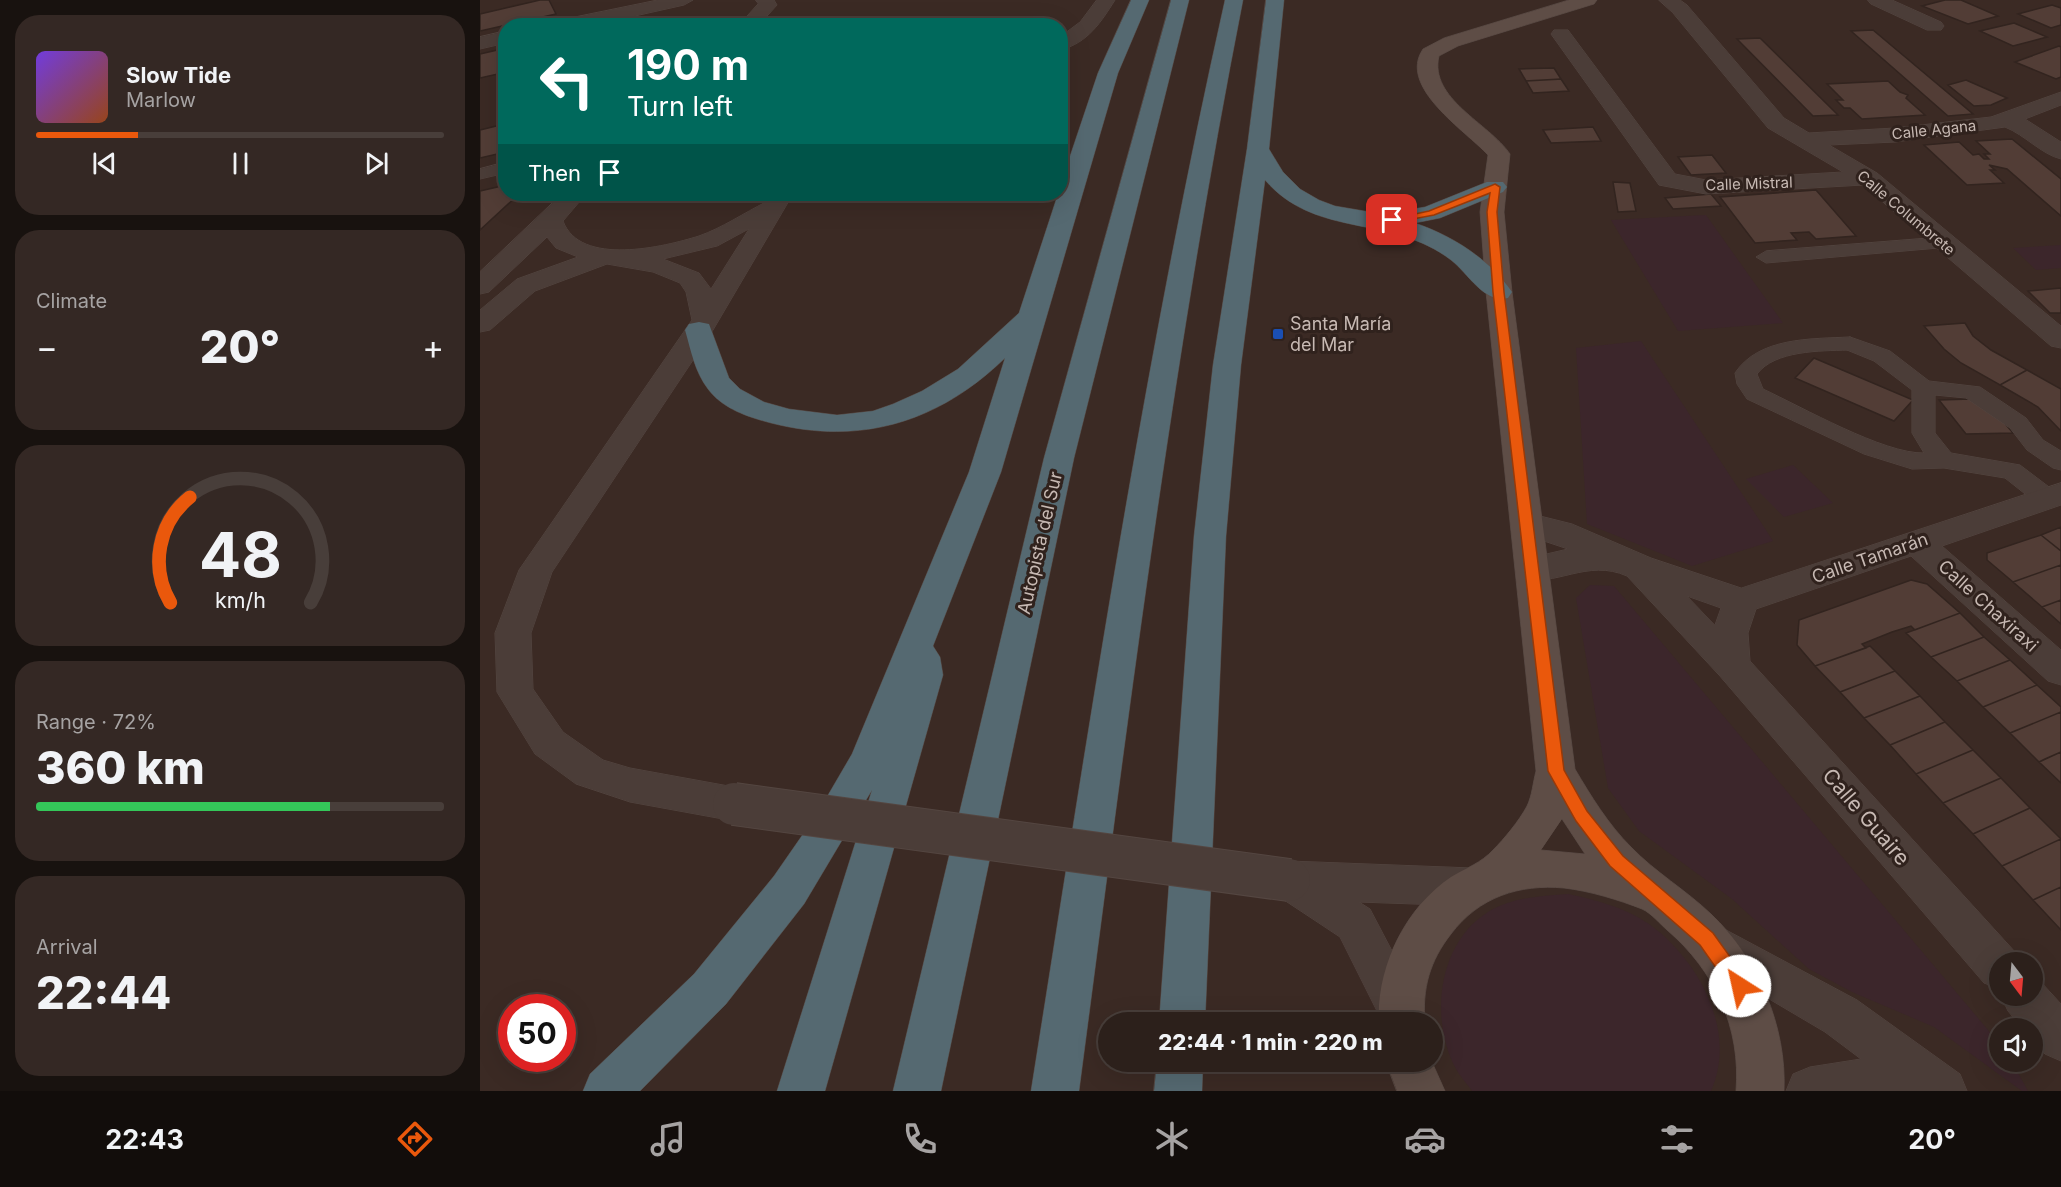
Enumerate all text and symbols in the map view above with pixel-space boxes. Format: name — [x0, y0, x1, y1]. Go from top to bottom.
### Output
text: 190 m — [627, 39, 749, 90]
icon: left — [528, 42, 606, 120]
text: Slow Tide — [126, 62, 231, 88]
text: Marlow — [126, 88, 196, 112]
text: Turn left — [627, 90, 733, 123]
street label: Calle Agana — [1891, 116, 1977, 143]
icon: previous — [88, 147, 121, 180]
icon: pause — [224, 147, 257, 180]
icon: next — [360, 147, 393, 180]
icon: arrive — [593, 156, 626, 189]
text: Then — [528, 160, 581, 186]
street label: Calle Columbrete — [1853, 166, 1959, 259]
street label: Calle Mistral — [1705, 172, 1793, 195]
pin — [1366, 194, 1417, 245]
icon: arrive — [1375, 203, 1408, 236]
text: Climate — [36, 289, 107, 313]
place label: Santa María del Mar — [1290, 313, 1391, 355]
text: 20° — [200, 319, 280, 374]
text: − — [36, 327, 58, 367]
text: + — [422, 327, 444, 367]
marker: Santa María del Mar — [1271, 327, 1285, 341]
street label: Autopista del Sur — [1013, 469, 1066, 616]
text: 48 — [199, 517, 281, 592]
street label: Calle Tamarán — [1809, 528, 1931, 587]
street label: Calle Chaxiraxi — [1934, 555, 2042, 656]
text: km/h — [215, 587, 265, 613]
text: Range · 72% — [36, 710, 156, 734]
text: 360 km — [36, 740, 205, 795]
street label: Calle Guaire — [1818, 763, 1915, 870]
text: Arrival — [36, 935, 98, 959]
north arrow — [1989, 952, 2043, 1006]
map controls — [1989, 952, 2043, 1072]
position arrow — [1708, 954, 1772, 1018]
text: 22:44 — [36, 965, 171, 1020]
speed limit sign: 50 — [498, 994, 576, 1072]
button: sound — [1989, 1018, 2043, 1072]
text: 22:44 · 1 min · 220 m — [1158, 1029, 1383, 1055]
icon: directions — [394, 1118, 436, 1160]
icon: music — [647, 1118, 689, 1160]
icon: phone — [899, 1118, 941, 1160]
icon: climate — [1151, 1118, 1193, 1160]
icon: car — [1404, 1118, 1446, 1160]
icon: filters — [1656, 1118, 1698, 1160]
text: 22:43 — [105, 1123, 184, 1156]
text: 20° — [1908, 1123, 1956, 1156]

